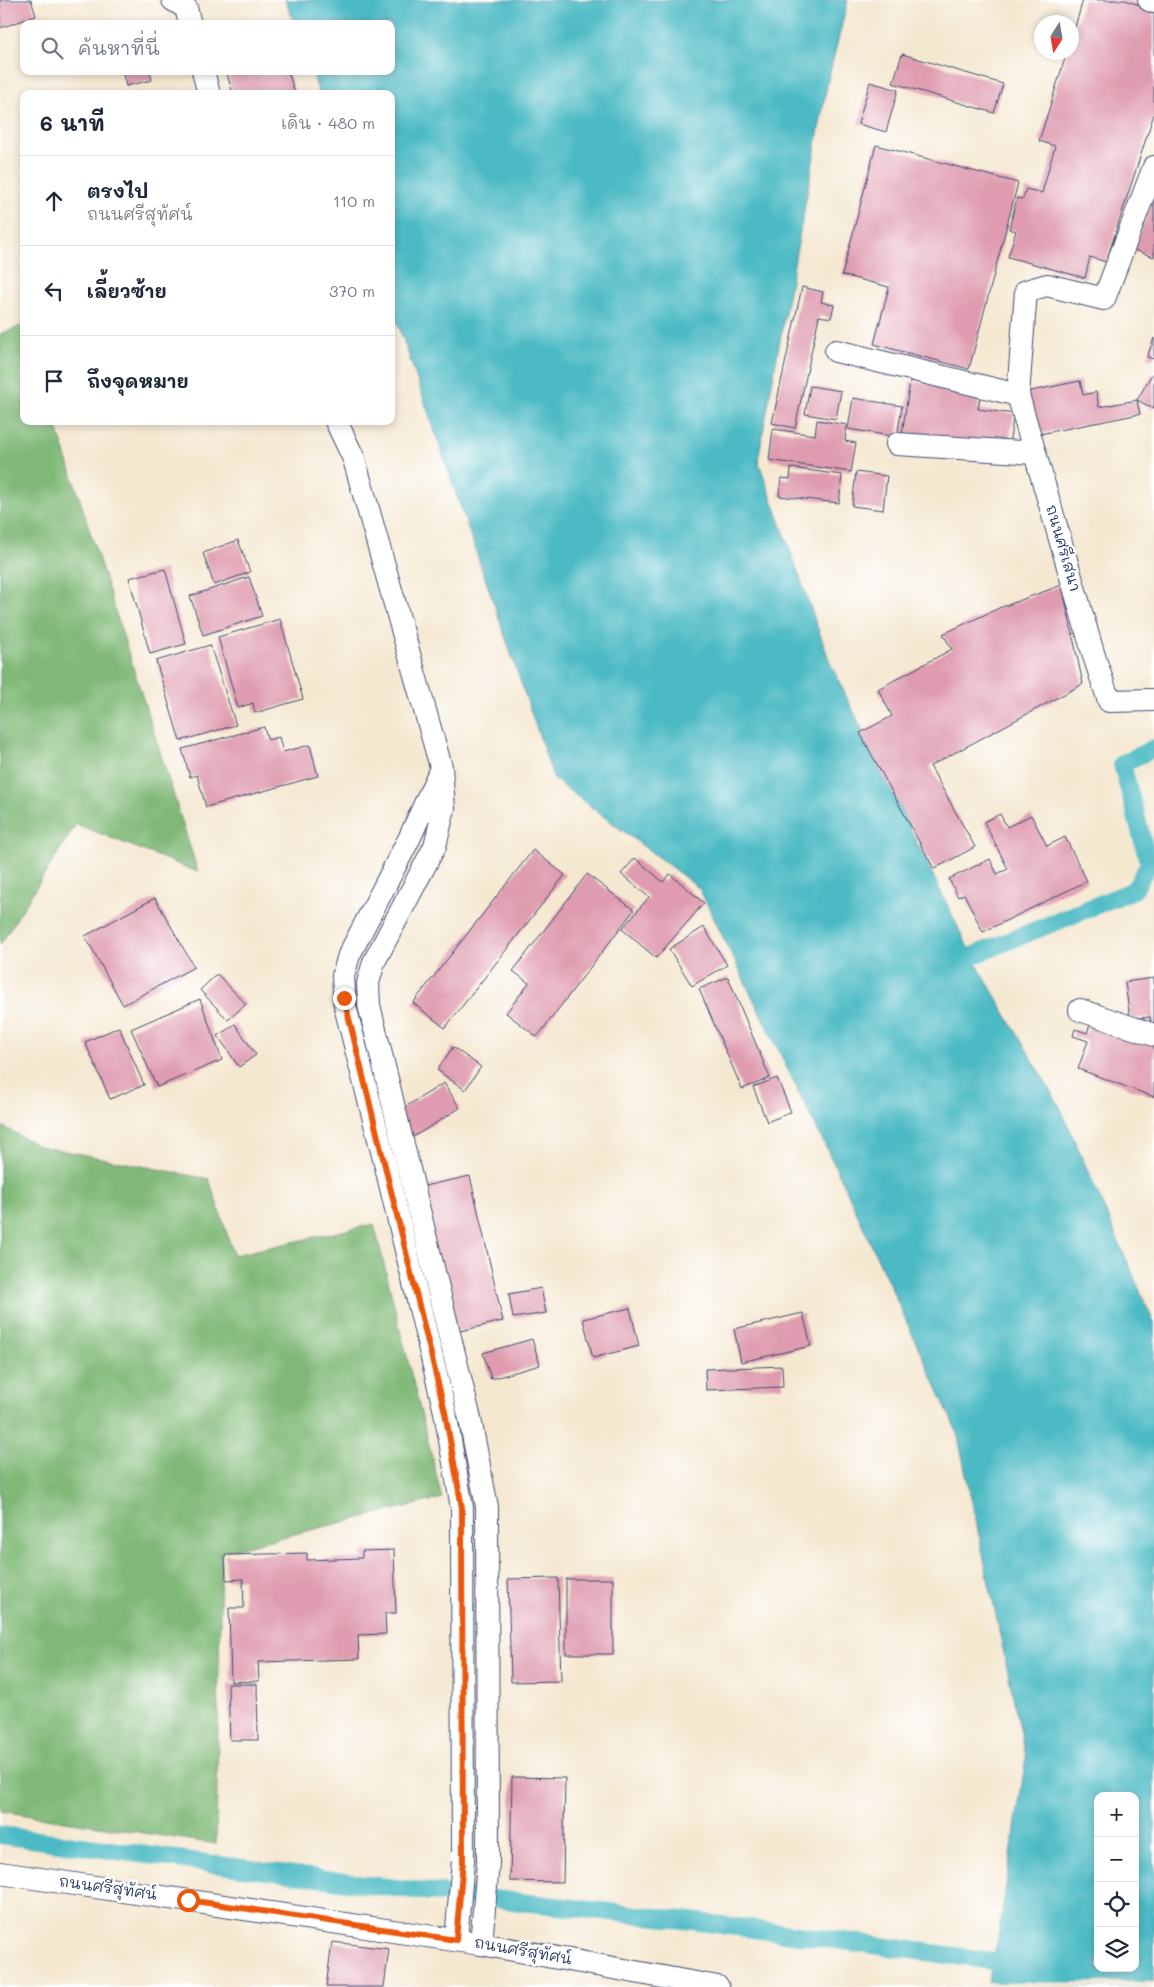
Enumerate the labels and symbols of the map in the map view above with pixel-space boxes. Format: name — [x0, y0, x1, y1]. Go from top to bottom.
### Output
north arrow — [1034, 15, 1079, 60]
street label: ถนนศรีเสนา — [1042, 502, 1086, 593]
route end — [333, 987, 356, 1010]
street label: ถนนศรีสุทัศน์ — [57, 1870, 159, 1906]
route start — [177, 1889, 200, 1912]
street label: ถนนศรีสุทัศน์ — [472, 1931, 574, 1970]

